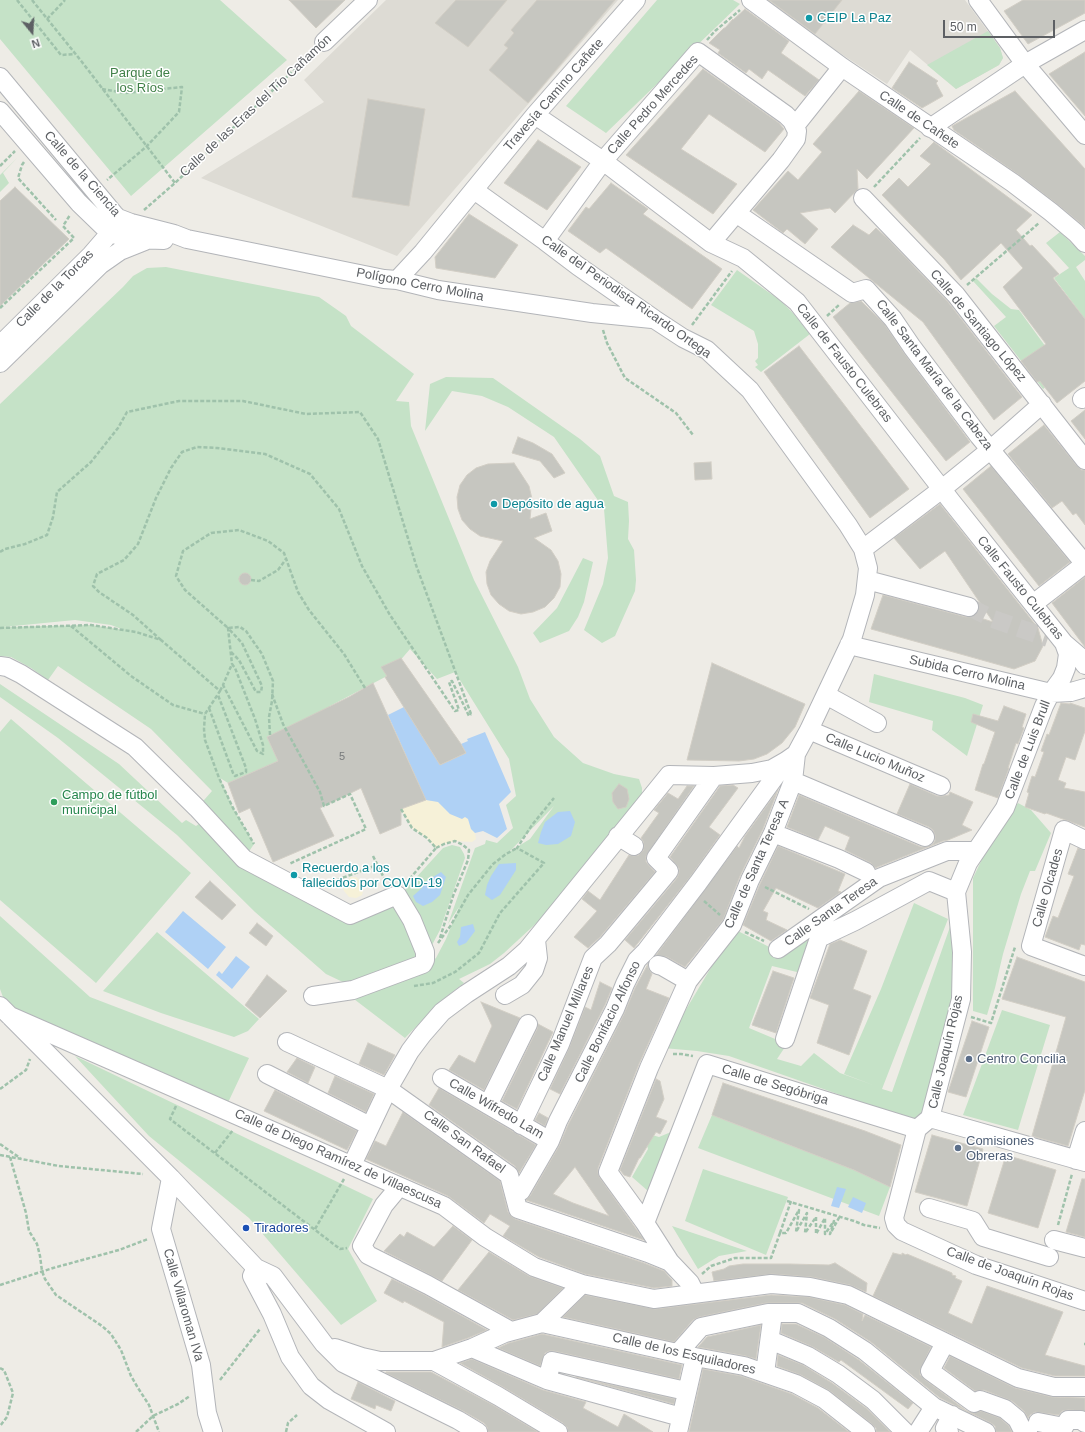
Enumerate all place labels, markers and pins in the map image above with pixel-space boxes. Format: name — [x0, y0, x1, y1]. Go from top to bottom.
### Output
place label: CEIP La Paz — [817, 10, 891, 26]
marker: CEIP La Paz — [804, 13, 814, 23]
place label: Depósito de agua — [502, 496, 604, 512]
marker: Depósito de agua — [489, 499, 499, 509]
place label: Campo de fútbol municipal — [62, 787, 157, 818]
marker: Campo de fútbol municipal — [49, 797, 59, 807]
place label: Recuerdo a los fallecidos por COVID-19 — [302, 860, 442, 891]
marker: Recuerdo a los fallecidos por COVID-19 — [289, 870, 299, 880]
place label: Centro Concilia — [977, 1051, 1066, 1067]
marker: Centro Concilia — [964, 1054, 974, 1064]
place label: Comisiones Obreras — [966, 1133, 1034, 1164]
marker: Comisiones Obreras — [953, 1143, 963, 1153]
place label: Tiradores — [254, 1220, 308, 1236]
marker: Tiradores — [241, 1223, 251, 1233]

